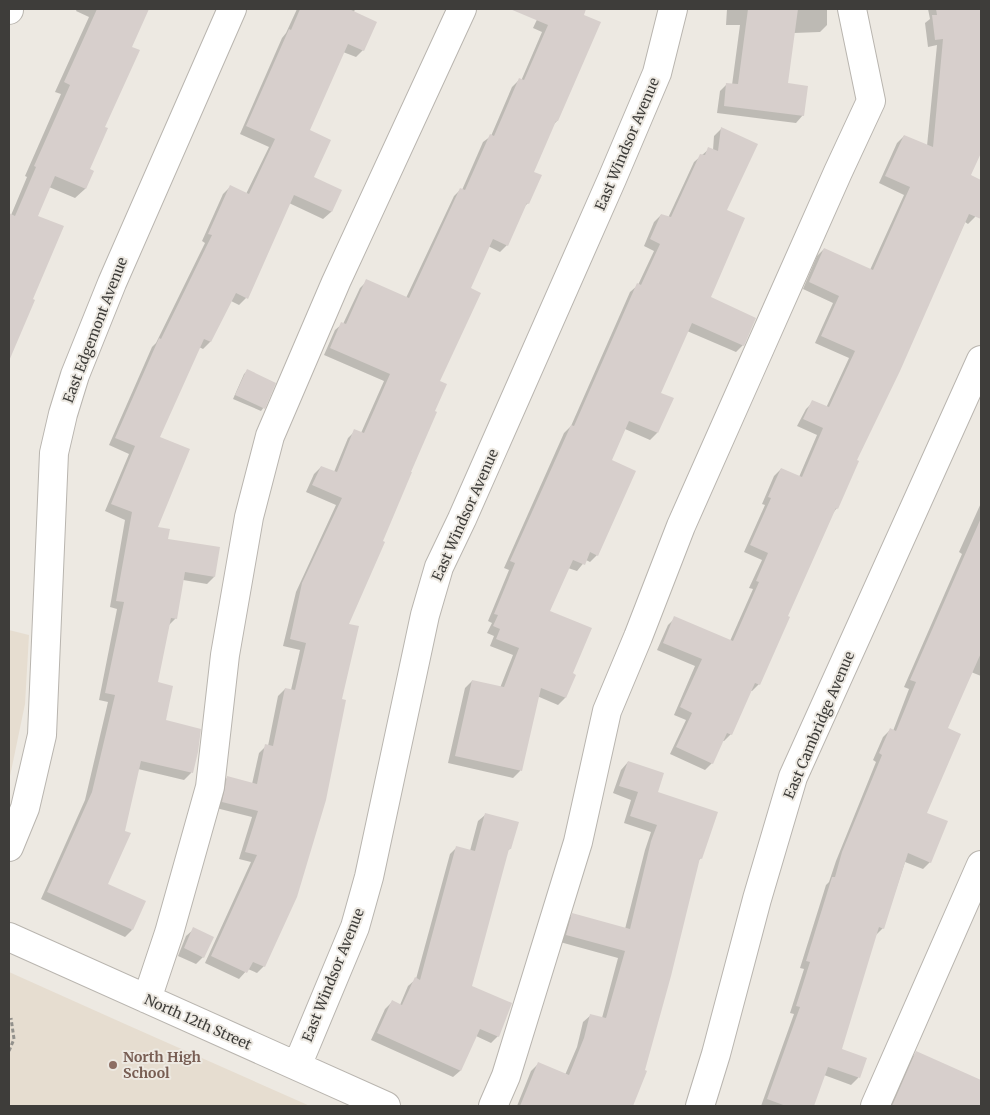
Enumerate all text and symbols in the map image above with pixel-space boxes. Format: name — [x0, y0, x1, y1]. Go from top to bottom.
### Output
street label: East Windsor Avenue — [591, 75, 663, 213]
street label: East Edgemont Avenue — [59, 255, 131, 405]
street label: East Windsor Avenue — [428, 446, 502, 584]
street label: East Cambridge Avenue — [780, 648, 858, 802]
street label: East Windsor Avenue — [298, 906, 368, 1044]
street label: North 12th Street — [142, 990, 255, 1054]
place label: North High School — [123, 1048, 202, 1082]
marker: North High School — [107, 1059, 119, 1071]

